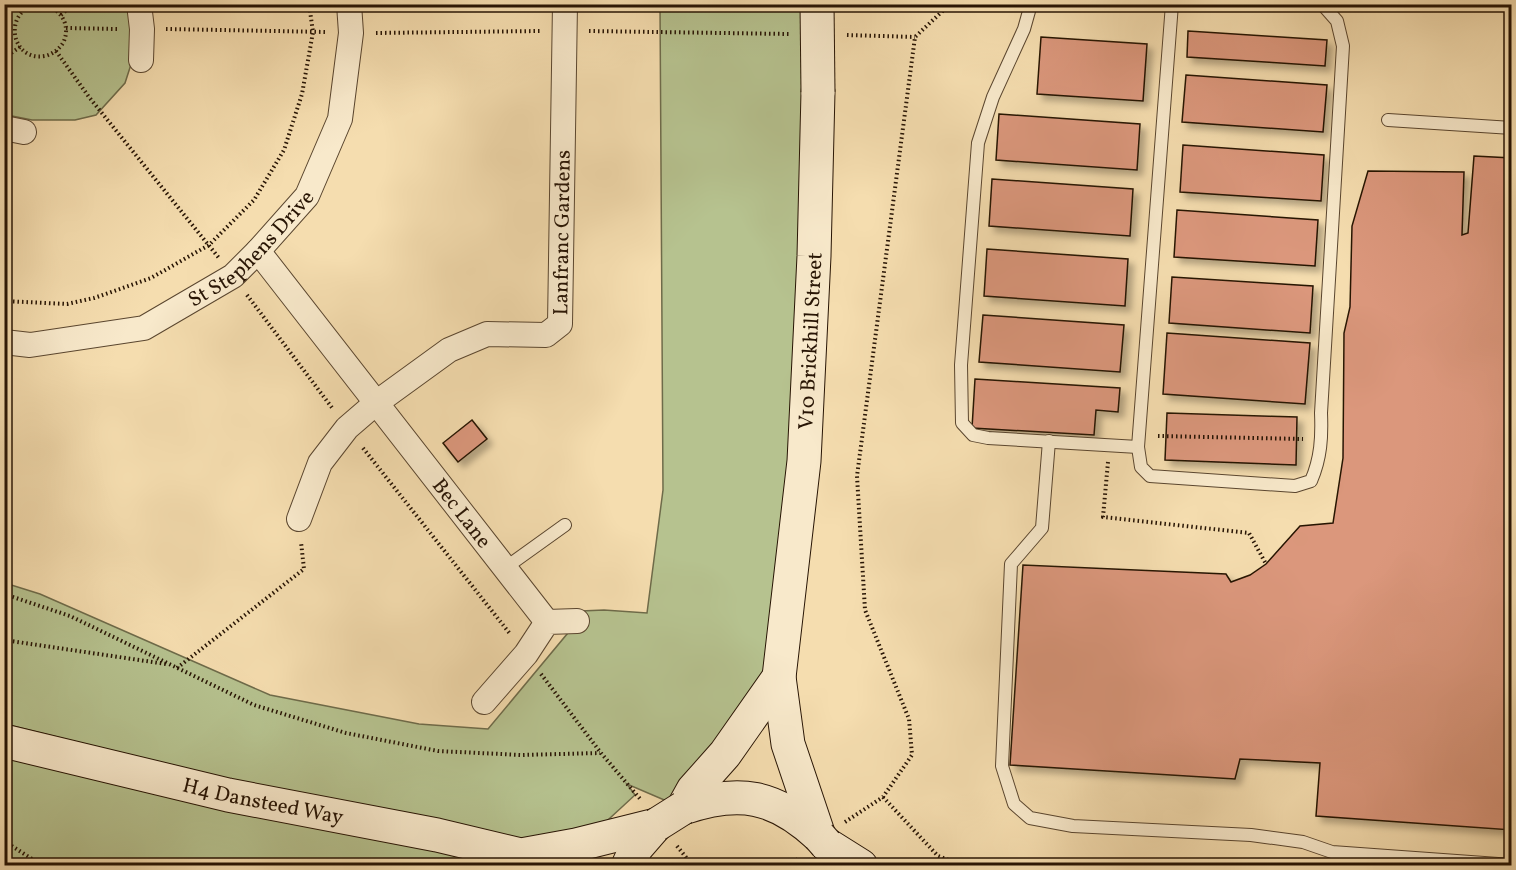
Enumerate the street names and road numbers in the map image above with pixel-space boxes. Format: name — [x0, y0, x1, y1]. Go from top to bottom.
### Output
street label: Lanfranc Gardens — [547, 150, 579, 316]
street label: St Stephens Drive — [183, 184, 322, 315]
street label: V10 Brickhill Street — [792, 252, 831, 430]
street label: Bec Lane — [424, 473, 497, 555]
street label: H4 Dansteed Way — [179, 772, 346, 833]

